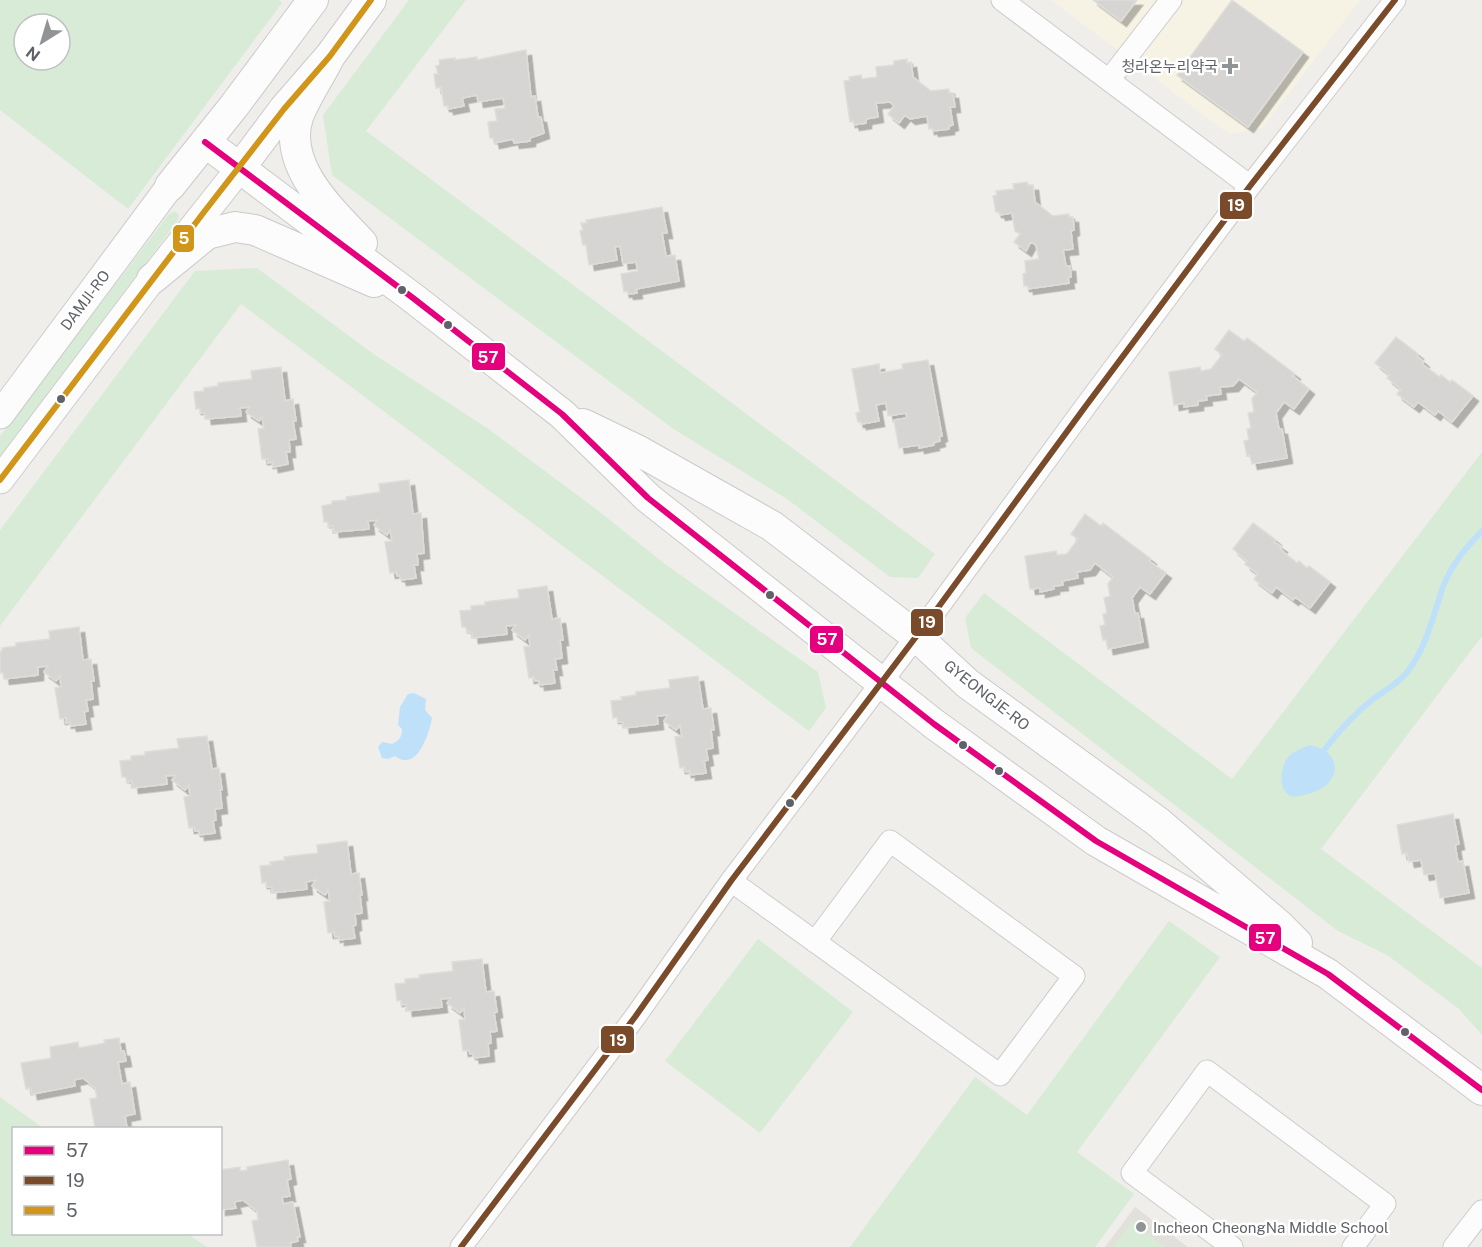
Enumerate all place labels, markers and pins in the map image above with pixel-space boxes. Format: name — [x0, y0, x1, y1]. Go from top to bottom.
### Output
place label: 청라온누리약국 — [1121, 58, 1218, 75]
marker: 청라온누리약국 — [1223, 59, 1237, 73]
unlabelled marker — [396, 284, 408, 296]
unlabelled marker — [442, 319, 454, 331]
unlabelled marker — [55, 393, 67, 405]
unlabelled marker — [764, 589, 776, 601]
unlabelled marker — [957, 739, 969, 751]
unlabelled marker — [993, 765, 1005, 777]
unlabelled marker — [784, 797, 796, 809]
unlabelled marker — [1399, 1026, 1411, 1038]
place label: Incheon CheongNa Middle School — [1153, 1219, 1389, 1236]
marker: Incheon CheongNa Middle School — [1134, 1220, 1148, 1234]

